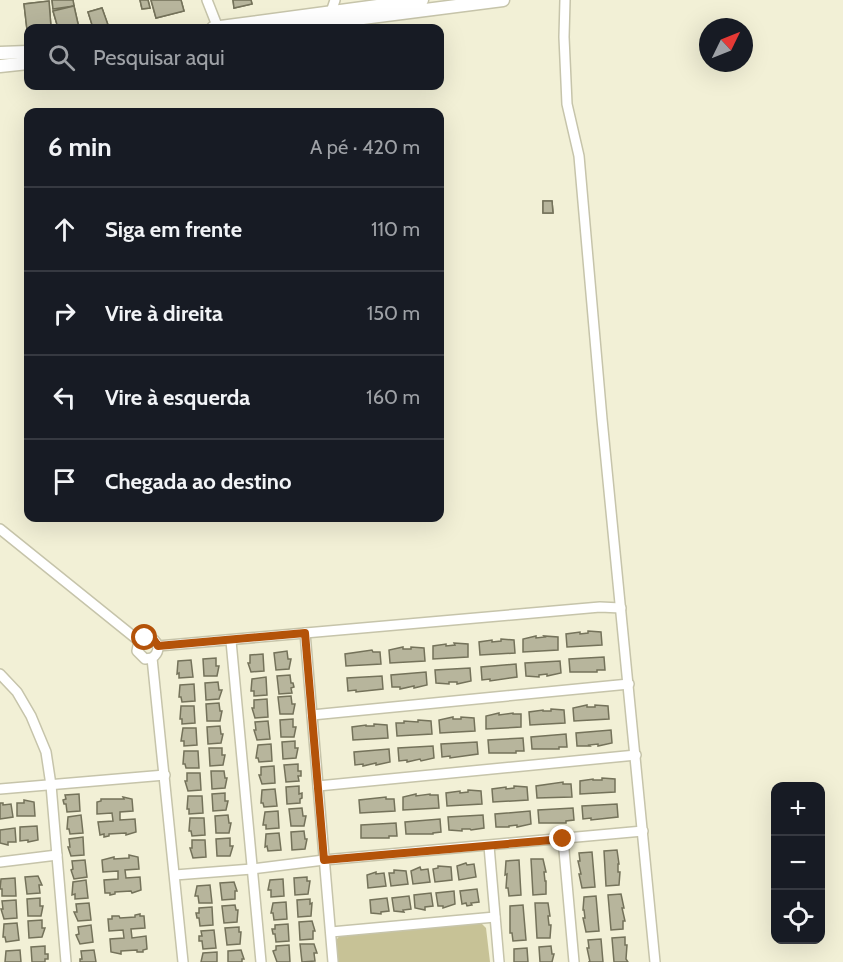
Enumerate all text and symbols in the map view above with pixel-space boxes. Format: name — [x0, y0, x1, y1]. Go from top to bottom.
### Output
north arrow — [699, 18, 753, 72]
search box — [24, 24, 444, 90]
icon: search — [45, 41, 78, 74]
text: Pesquisar aqui — [93, 44, 225, 71]
text: 6 min — [48, 131, 112, 163]
text: A pé · 420 m — [310, 135, 420, 159]
icon: ahead — [48, 213, 81, 246]
text: Siga em frente — [105, 216, 242, 243]
text: 110 m — [371, 217, 420, 241]
icon: right — [48, 297, 81, 330]
text: Vire à direita — [105, 300, 223, 327]
text: 150 m — [367, 301, 420, 325]
icon: left — [48, 381, 81, 414]
text: Vire à esquerda — [105, 384, 250, 411]
text: 160 m — [366, 385, 420, 409]
icon: arrive — [48, 465, 81, 498]
text: Chegada ao destino — [105, 468, 291, 495]
route start — [131, 624, 157, 650]
map controls — [771, 782, 825, 944]
button: + — [771, 782, 825, 836]
route end — [549, 825, 575, 851]
button: − — [771, 836, 825, 890]
button: locate — [771, 890, 825, 944]

